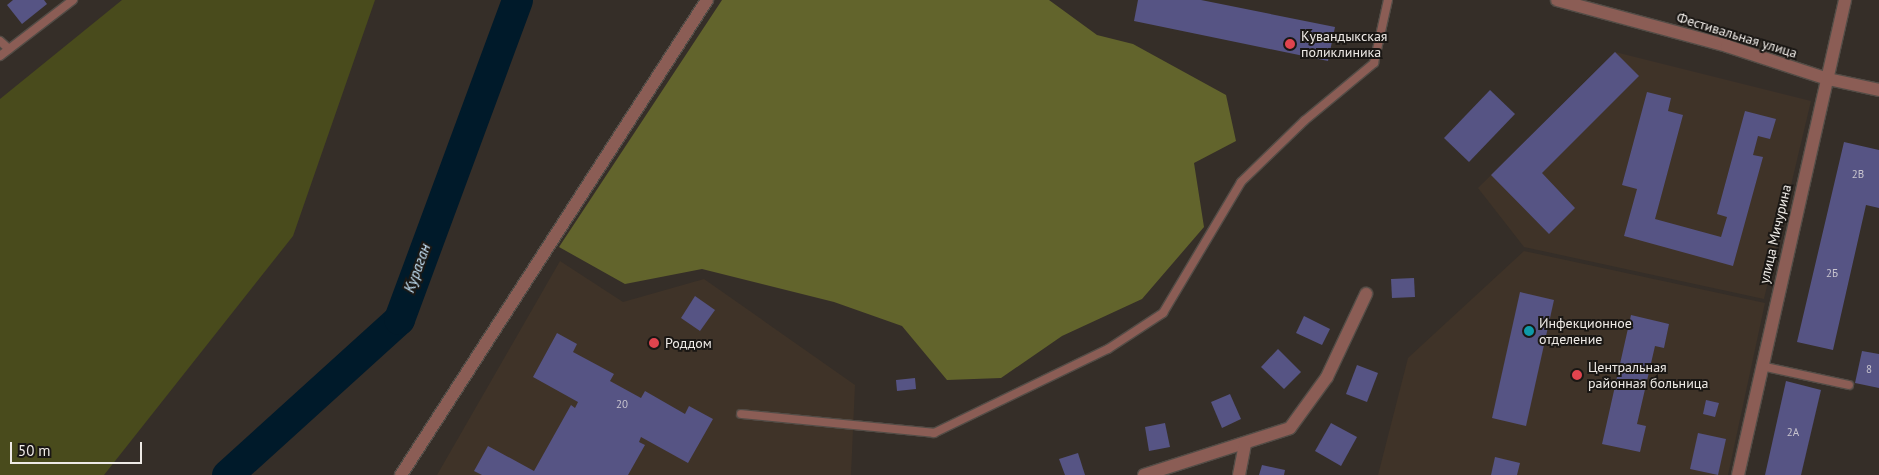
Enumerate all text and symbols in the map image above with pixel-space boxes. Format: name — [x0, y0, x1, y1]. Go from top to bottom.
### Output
street label: Фестивальная улица — [1675, 9, 1799, 61]
place label: Кувандыкская поликлиника — [1301, 28, 1388, 60]
marker: Кувандыкская поликлиника — [1283, 37, 1297, 51]
house number: 2В — [1852, 167, 1864, 181]
street label: улица Мичурина — [1755, 183, 1795, 285]
water label: Кураган — [400, 241, 434, 295]
house number: 2Б — [1826, 266, 1838, 280]
place label: Инфекционное отделение — [1539, 315, 1632, 348]
marker: Инфекционное отделение — [1523, 325, 1535, 337]
place label: Роддом — [665, 335, 712, 351]
marker: Роддом — [647, 336, 661, 350]
place label: Центральная районная больница — [1588, 359, 1708, 392]
house number: 8 — [1866, 362, 1872, 376]
marker: Центральная районная больница — [1570, 368, 1584, 382]
house number: 20 — [616, 397, 628, 411]
house number: 2А — [1787, 425, 1799, 439]
scale bar — [12, 432, 145, 464]
text: 50 m — [18, 441, 51, 460]

